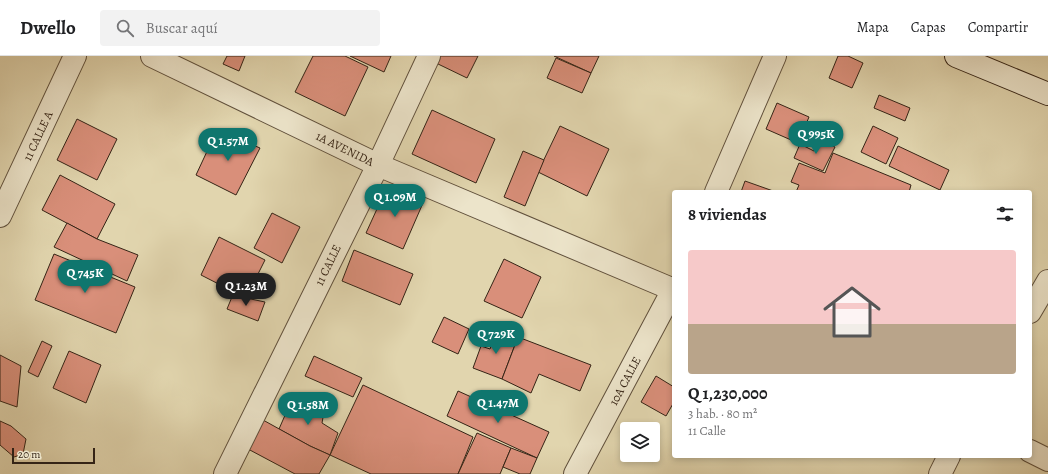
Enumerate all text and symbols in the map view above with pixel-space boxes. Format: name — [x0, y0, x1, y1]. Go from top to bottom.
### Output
search box — [100, 10, 380, 46]
text: Dwello — [20, 15, 76, 41]
icon: search — [114, 17, 136, 39]
text: Buscar aquí — [146, 18, 218, 38]
text: Mapa — [857, 18, 889, 37]
text: Capas — [911, 18, 946, 37]
text: Compartir — [968, 18, 1028, 37]
street label: 11 CALLE A — [19, 108, 57, 164]
pin: Q 995K — [783, 121, 849, 155]
text: Q 995K — [797, 125, 835, 142]
pin: Q 1.57M — [191, 128, 265, 162]
street label: 1A AVENIDA — [313, 128, 378, 170]
text: Q 1.57M — [207, 132, 249, 149]
pin: Q 1.09M — [358, 184, 432, 218]
text: Q 1.09M — [374, 188, 416, 205]
text: 8 viviendas — [688, 203, 767, 226]
icon: filters — [994, 203, 1016, 225]
street label: 11 CALLE — [311, 242, 345, 288]
pin: Q 745K — [52, 260, 118, 294]
text: Q 745K — [67, 264, 103, 281]
pin: Q 1.23M — [209, 273, 283, 307]
icon: home — [816, 276, 888, 348]
text: Q 1.23M — [225, 277, 267, 294]
pin: Q 729K — [463, 321, 529, 355]
text: Q 729K — [477, 325, 515, 342]
street label: 10A CALLE — [605, 354, 645, 408]
text: Q 1,230,000 — [688, 382, 767, 405]
pin: Q 1.47M — [461, 390, 535, 424]
pin: Q 1.58M — [271, 392, 345, 426]
text: Q 1.47M — [477, 394, 519, 411]
text: Q 1.58M — [287, 396, 329, 413]
text: 3 hab. · 80 m² — [688, 405, 757, 422]
map controls — [620, 422, 660, 462]
button: layers — [620, 422, 660, 462]
text: 11 Calle — [688, 422, 726, 439]
scale bar — [12, 446, 95, 465]
text: 20 m — [18, 447, 40, 462]

